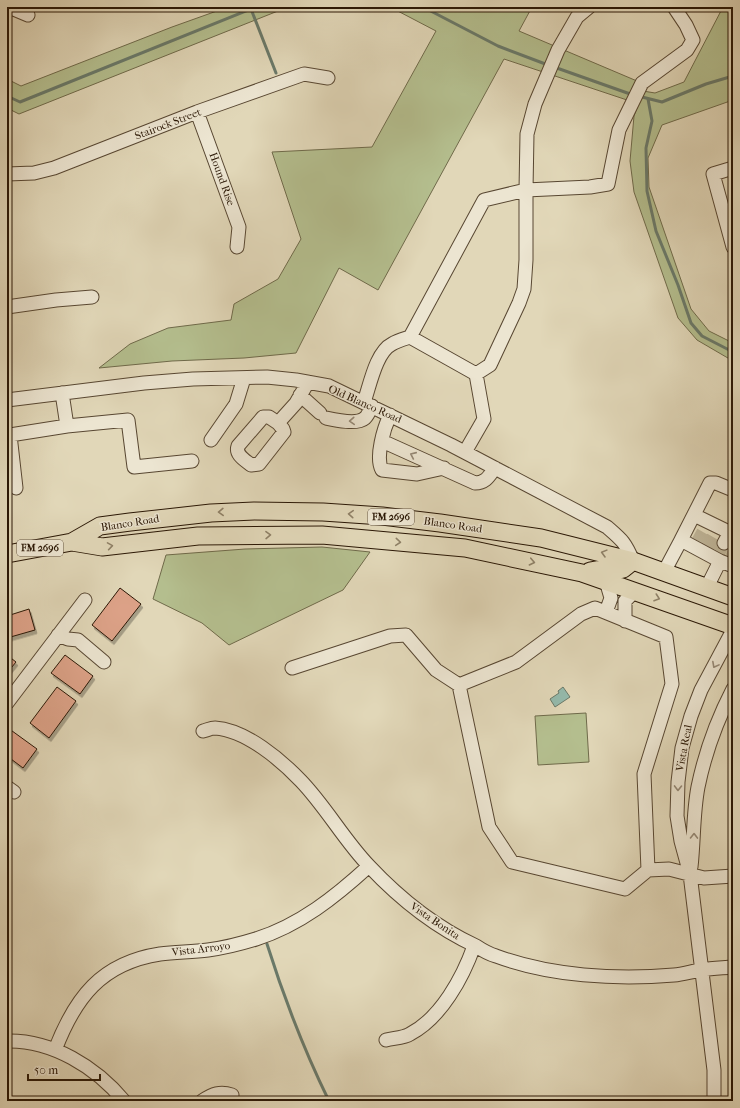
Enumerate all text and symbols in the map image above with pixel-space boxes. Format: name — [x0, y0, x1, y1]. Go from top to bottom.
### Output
street label: Stairock Street — [133, 105, 203, 143]
street label: Hound Rise — [206, 151, 238, 208]
street label: Old Blanco Road — [326, 382, 405, 426]
one-way arrow — [349, 416, 356, 425]
one-way arrow — [410, 451, 417, 459]
one-way arrow — [218, 508, 224, 516]
one-way arrow — [348, 509, 354, 518]
road number: FM 2696 — [368, 509, 414, 525]
street label: Blanco Road — [100, 512, 161, 534]
street label: Blanco Road — [423, 514, 484, 536]
one-way arrow — [265, 531, 271, 539]
one-way arrow — [395, 537, 401, 546]
road number: FM 2696 — [17, 540, 63, 556]
one-way arrow — [107, 542, 114, 551]
one-way arrow — [600, 549, 607, 558]
one-way arrow — [529, 558, 535, 566]
one-way arrow — [653, 594, 660, 602]
one-way arrow — [712, 660, 719, 668]
street label: Vista Real — [673, 724, 695, 773]
one-way arrow — [674, 785, 682, 791]
one-way arrow — [689, 833, 698, 839]
street label: Vista Bonita — [407, 899, 463, 943]
street label: Vista Arroyo — [170, 939, 231, 959]
scale bar — [28, 1056, 100, 1082]
text: 50 m — [34, 1063, 58, 1077]

